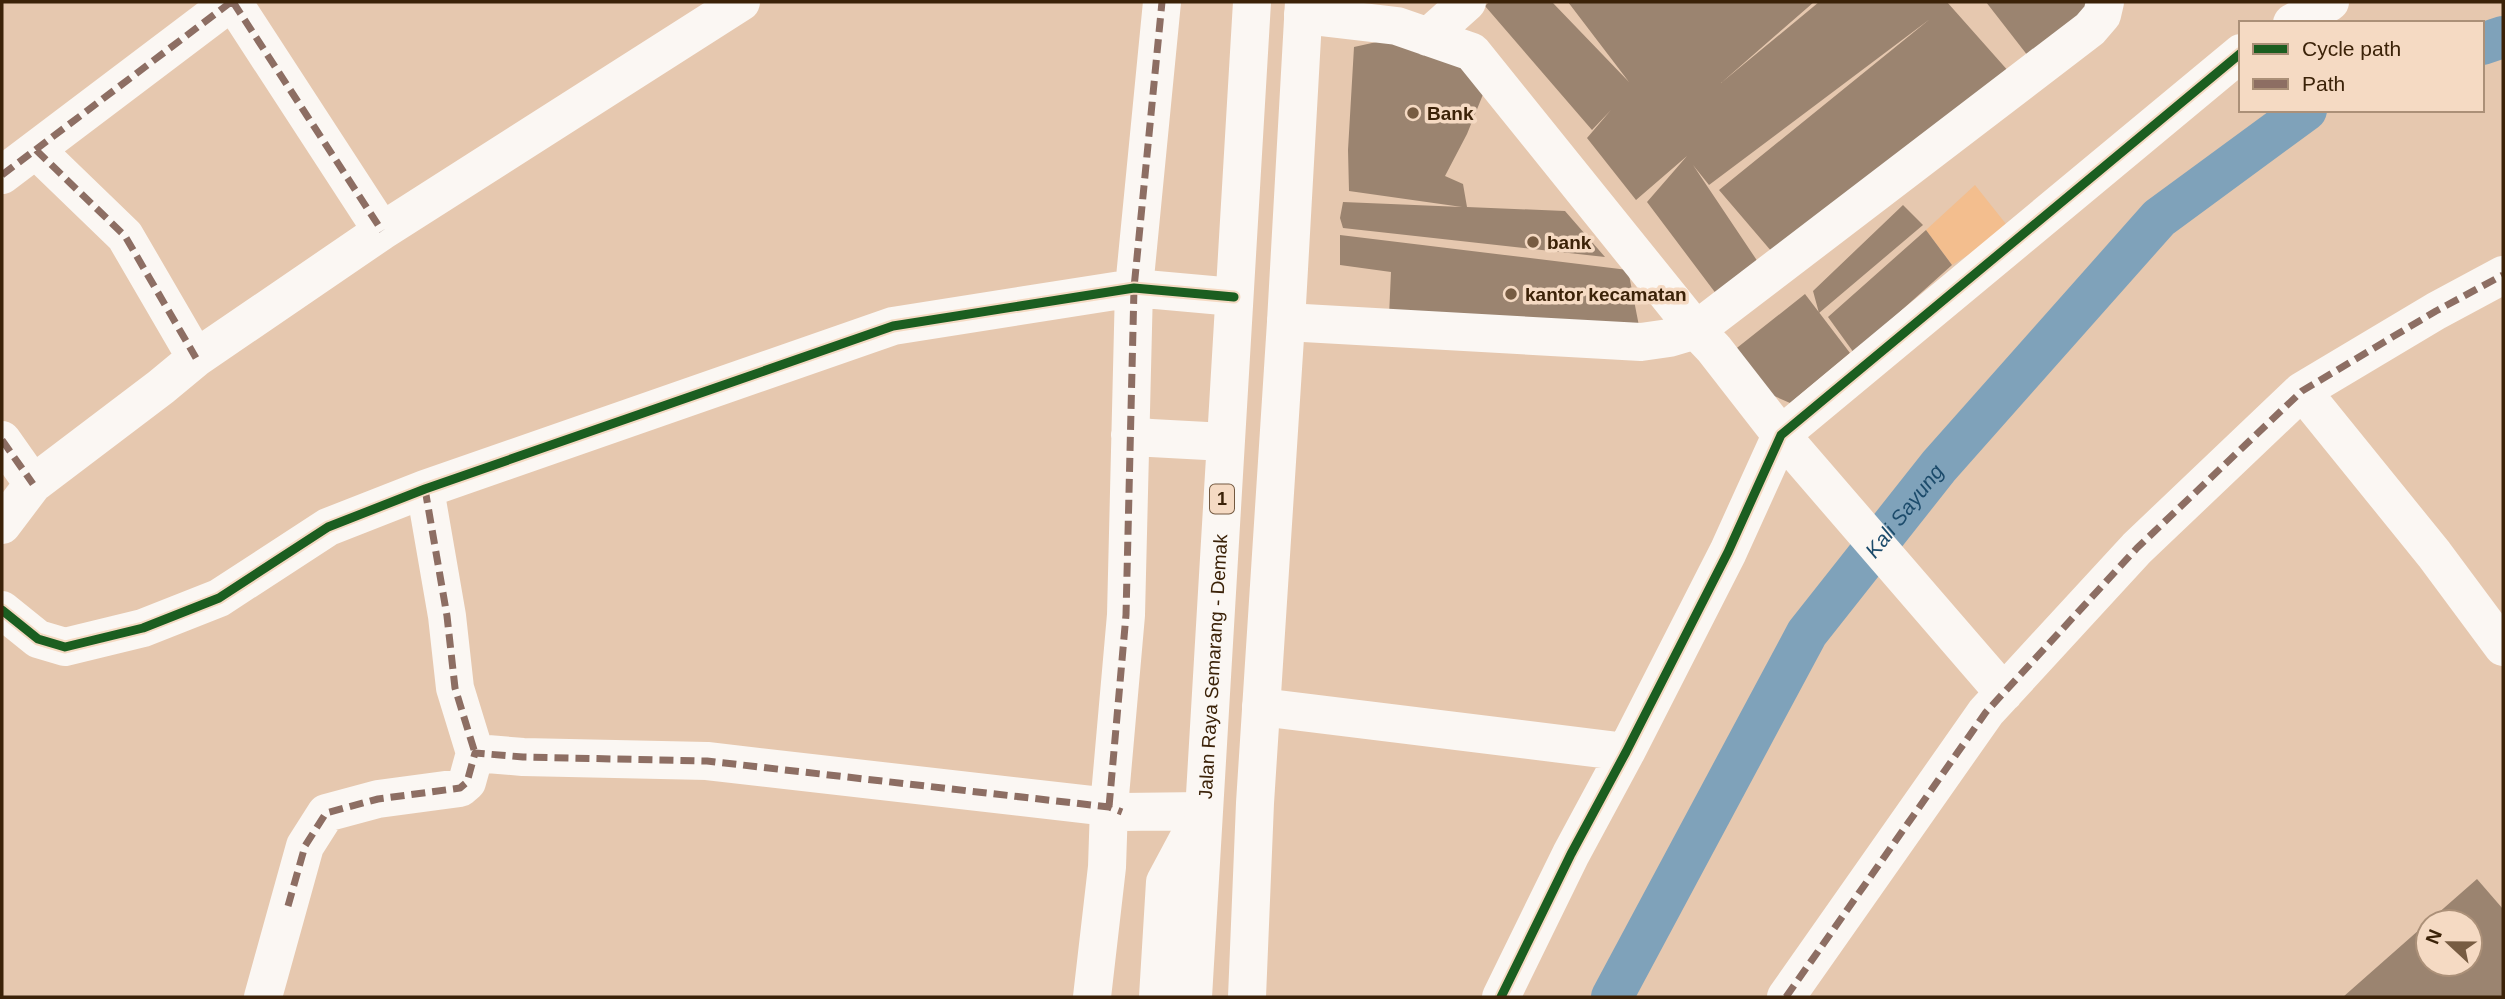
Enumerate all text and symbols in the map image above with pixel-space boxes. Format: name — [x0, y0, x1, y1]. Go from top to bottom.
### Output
legend — [2239, 21, 2484, 112]
text: Cycle path — [2302, 37, 2401, 60]
text: Path — [2302, 72, 2345, 95]
place label: Bank — [1427, 103, 1474, 124]
marker: Bank — [1405, 105, 1421, 121]
place label: bank — [1547, 232, 1592, 253]
marker: bank — [1525, 234, 1541, 250]
place label: kantor kecamatan — [1525, 284, 1687, 305]
marker: kantor kecamatan — [1503, 286, 1519, 302]
water label: Kali Sayung — [1860, 459, 1948, 562]
road number: 1 — [1210, 485, 1234, 514]
street label: Jalan Raya Semarang - Demak — [1194, 533, 1231, 800]
north arrow — [2414, 908, 2484, 978]
text: N — [2421, 927, 2446, 947]

